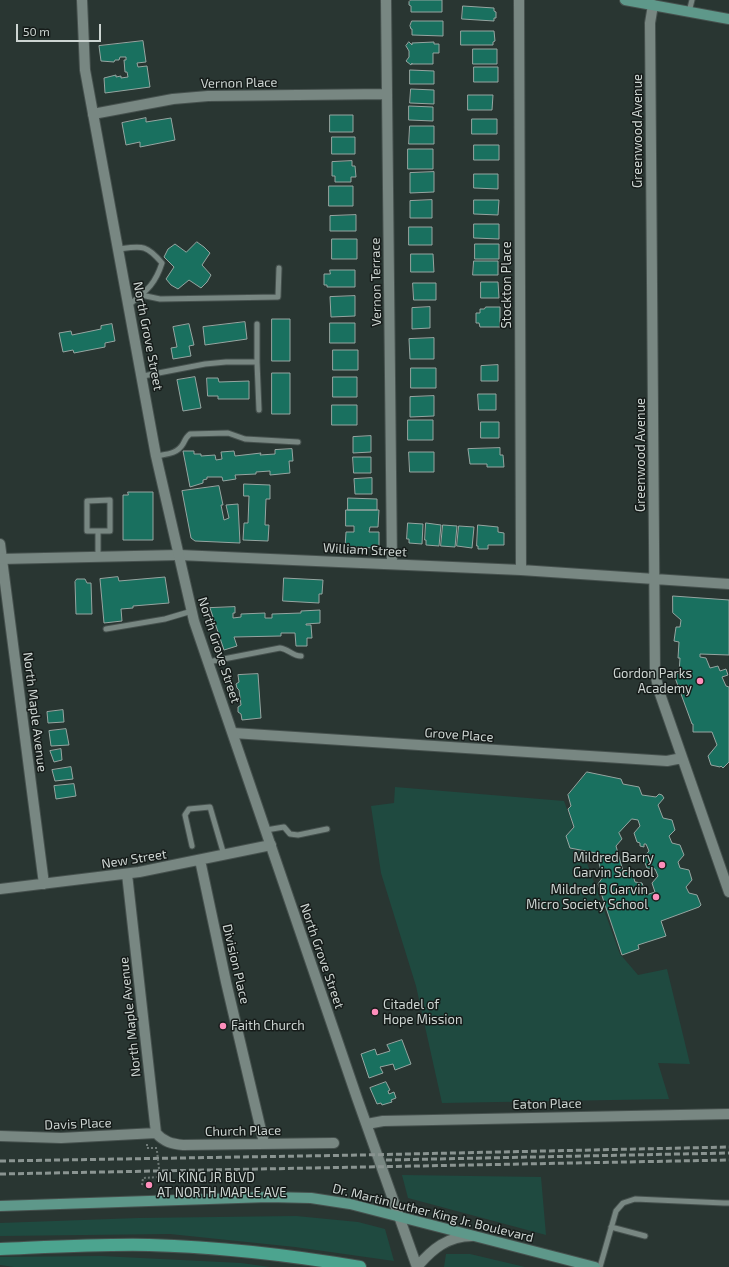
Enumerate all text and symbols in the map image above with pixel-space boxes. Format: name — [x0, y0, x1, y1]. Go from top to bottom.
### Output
scale bar — [18, 16, 103, 42]
text: 50 m — [23, 24, 50, 38]
street label: Greenwood Avenue — [630, 74, 646, 188]
street label: Vernon Place — [200, 75, 278, 91]
street label: Vernon Terrace — [367, 237, 385, 327]
street label: Stockton Place — [499, 241, 515, 329]
street label: North Grove Street — [130, 280, 166, 392]
street label: Greenwood Avenue — [633, 398, 649, 512]
street label: William Street — [323, 540, 407, 560]
street label: North Grove Street — [195, 595, 243, 705]
street label: North Maple Avenue — [20, 651, 50, 773]
place label: Gordon Parks Academy — [613, 666, 692, 697]
marker: Gordon Parks Academy — [695, 676, 705, 686]
street label: Grove Place — [424, 725, 494, 745]
street label: New Street — [100, 846, 168, 872]
place label: Mildred Barry Garvin School — [573, 850, 654, 881]
marker: Mildred Barry Garvin School — [657, 860, 667, 870]
place label: Mildred B Garvin Micro Society School — [526, 882, 648, 913]
marker: Mildred B Garvin Micro Society School — [651, 892, 661, 902]
street label: North Grove Street — [297, 901, 347, 1011]
street label: Division Place — [219, 923, 253, 1005]
street label: North Maple Avenue — [116, 956, 144, 1078]
place label: Citadel of Hope Mission — [383, 997, 462, 1028]
marker: Citadel of Hope Mission — [370, 1007, 380, 1017]
place label: Faith Church — [231, 1018, 305, 1034]
marker: Faith Church — [218, 1021, 228, 1031]
street label: Eaton Place — [512, 1096, 582, 1112]
street label: Davis Place — [44, 1115, 112, 1133]
street label: Church Place — [205, 1123, 281, 1139]
place label: ML KING JR BLVD AT NORTH MAPLE AVE — [157, 1170, 287, 1201]
marker: ML KING JR BLVD AT NORTH MAPLE AVE — [144, 1180, 154, 1190]
street label: Dr. Martin Luther King Jr. Boulevard — [331, 1180, 535, 1246]

